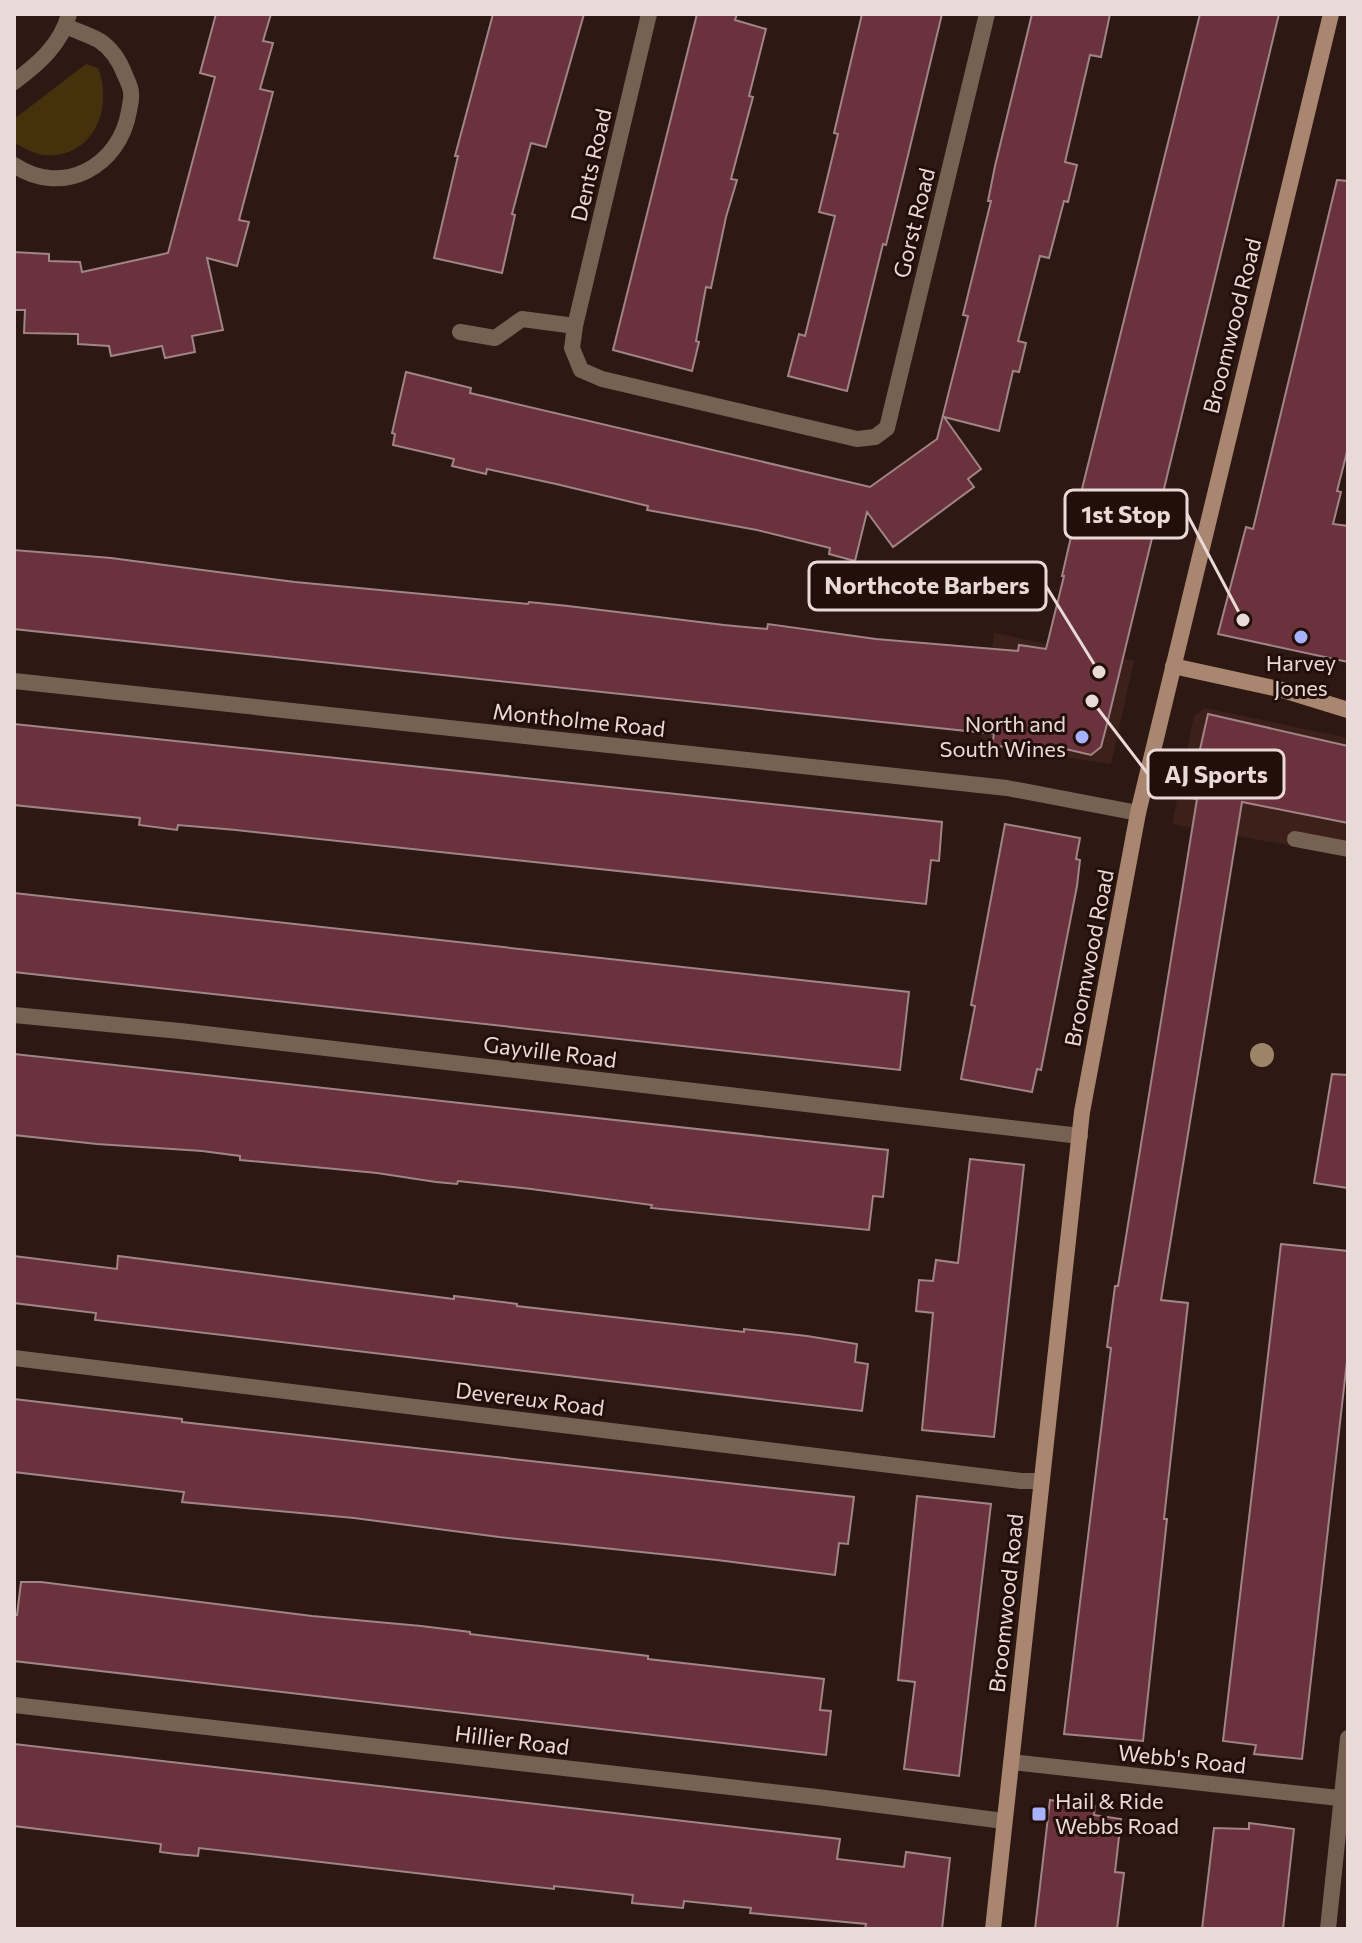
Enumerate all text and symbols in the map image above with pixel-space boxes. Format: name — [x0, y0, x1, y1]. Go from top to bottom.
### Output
street label: Dents Road — [564, 106, 617, 224]
street label: Gorst Road — [887, 165, 940, 281]
street label: Broomwood Road — [1197, 235, 1266, 416]
callout: 1st Stop — [1065, 490, 1187, 538]
text: 1st Stop — [1081, 499, 1171, 528]
callout: Northcote Barbers — [809, 562, 1046, 610]
text: Northcote Barbers — [824, 570, 1030, 599]
marker: Harvey Jones — [1292, 628, 1310, 646]
place label: Harvey Jones — [1266, 649, 1336, 701]
street label: Montholme Road — [491, 697, 667, 742]
place label: North and South Wines — [940, 710, 1066, 762]
marker: North and South Wines — [1073, 728, 1091, 746]
callout: AJ Sports — [1148, 750, 1284, 798]
text: AJ Sports — [1164, 759, 1268, 788]
street label: Broomwood Road — [1058, 867, 1119, 1049]
street label: Gayville Road — [482, 1030, 618, 1073]
street label: Devereux Road — [454, 1376, 606, 1421]
street label: Broomwood Road — [983, 1512, 1028, 1694]
street label: Hillier Road — [453, 1719, 571, 1760]
street label: Webb's Road — [1117, 1738, 1247, 1779]
place label: Hail & Ride Webbs Road — [1055, 1787, 1179, 1839]
marker: Hail & Ride Webbs Road — [1030, 1805, 1048, 1823]

